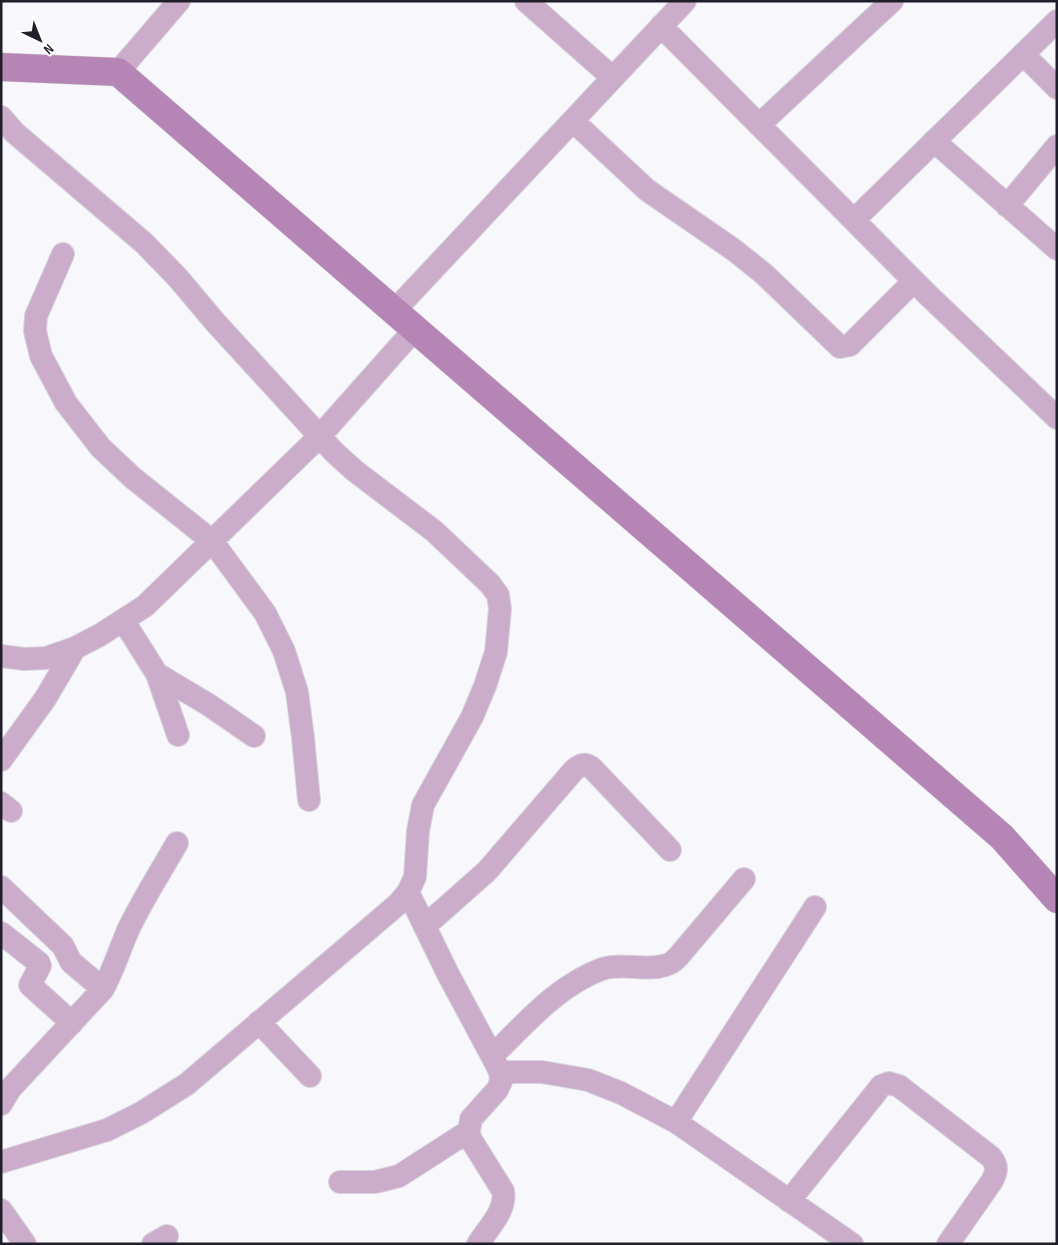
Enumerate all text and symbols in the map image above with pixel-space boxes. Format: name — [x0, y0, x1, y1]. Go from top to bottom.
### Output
north arrow — [15, 15, 65, 65]
text: N — [40, 40, 57, 58]

